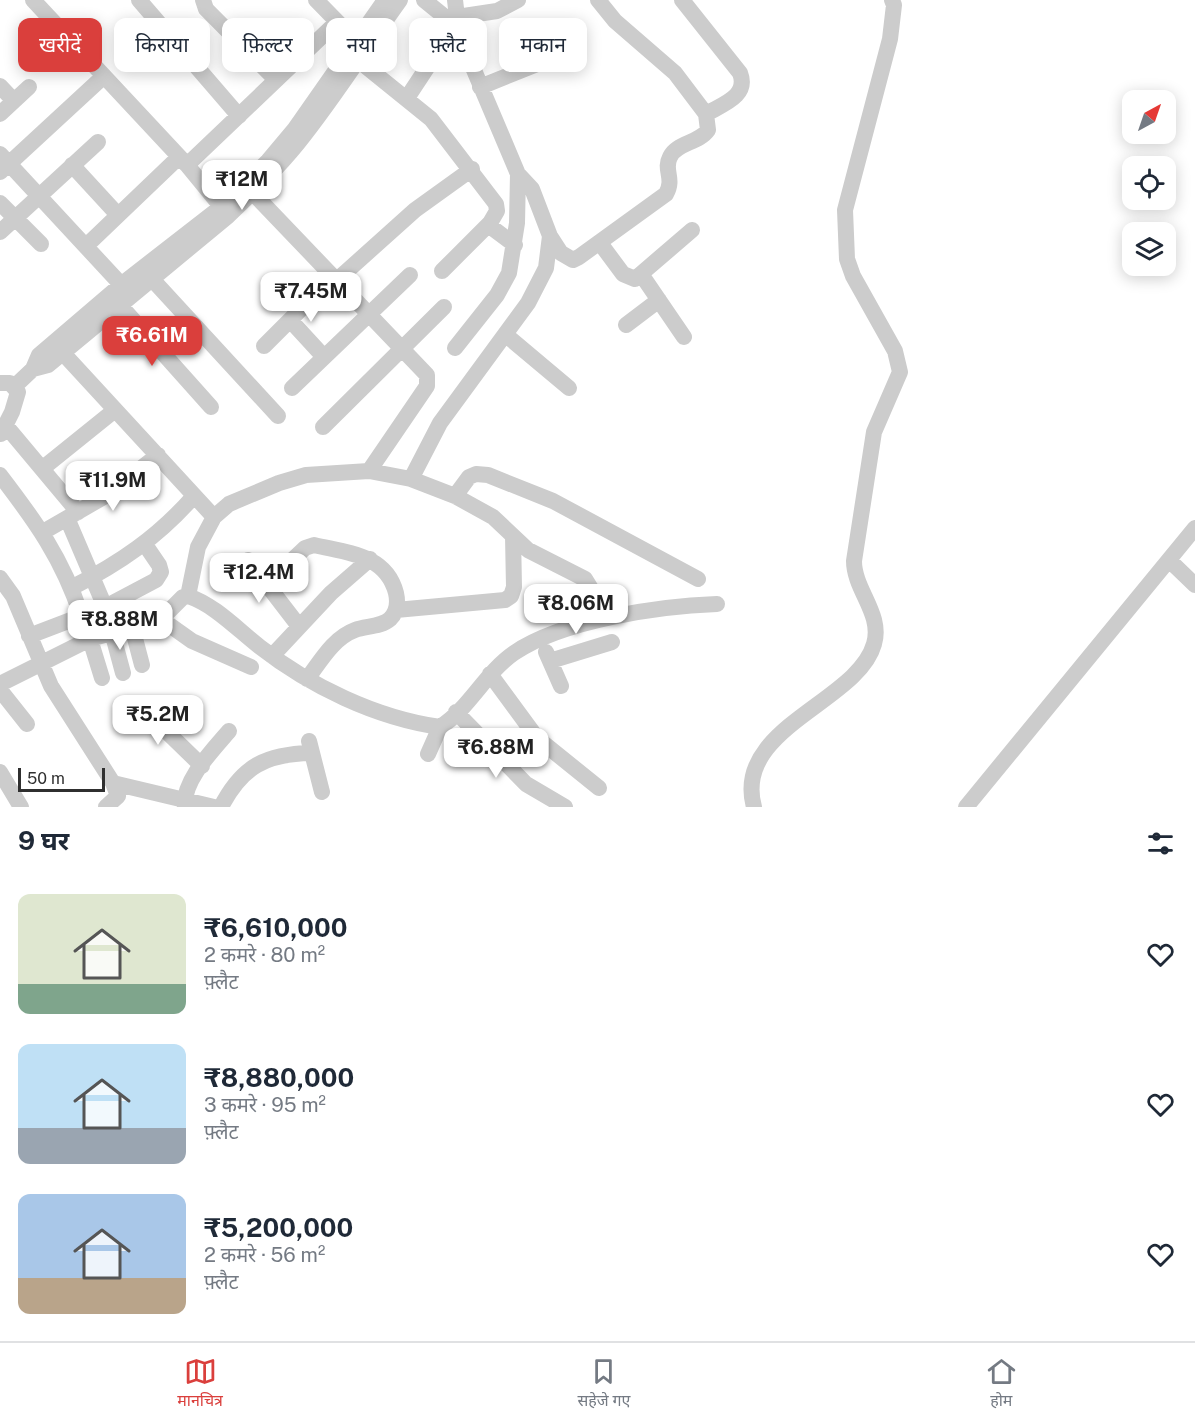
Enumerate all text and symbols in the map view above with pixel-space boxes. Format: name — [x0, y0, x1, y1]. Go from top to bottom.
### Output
chip: खरीदें — [18, 18, 102, 72]
chip: किराया — [114, 18, 210, 72]
chip: फ़िल्टर — [222, 18, 314, 72]
chip: नया — [326, 18, 397, 72]
chip: फ़्लैट — [409, 18, 487, 72]
chip: मकान — [499, 18, 587, 72]
north arrow — [1122, 90, 1176, 144]
map controls — [1122, 90, 1176, 276]
button: locate — [1122, 156, 1176, 210]
pin: ₹12M — [206, 160, 278, 211]
text: ₹12M — [216, 167, 268, 191]
button: layers — [1122, 222, 1176, 276]
pin: ₹7.45M — [262, 272, 360, 323]
text: ₹7.45M — [274, 279, 348, 303]
pin: ₹6.61M — [103, 316, 201, 367]
text: ₹6.61M — [116, 323, 188, 347]
pin: ₹11.9M — [64, 461, 162, 512]
text: ₹11.9M — [80, 468, 146, 492]
pin: ₹12.4M — [210, 553, 308, 604]
text: ₹12.4M — [224, 560, 294, 584]
pin: ₹8.06M — [527, 584, 625, 635]
text: ₹8.06M — [538, 591, 614, 615]
pin: ₹8.88M — [71, 600, 169, 651]
text: ₹8.88M — [82, 607, 158, 631]
pin: ₹5.2M — [116, 695, 200, 746]
text: ₹5.2M — [126, 702, 190, 726]
pin: ₹6.88M — [447, 728, 545, 779]
text: ₹6.88M — [458, 735, 534, 759]
scale bar — [18, 765, 105, 792]
text: 50 m — [27, 769, 65, 788]
text: 9 घर — [18, 825, 69, 856]
icon: filters — [1144, 827, 1177, 860]
text: ₹6,610,000 — [204, 912, 347, 943]
icon: home — [66, 918, 138, 990]
icon: heart — [1144, 938, 1177, 971]
text: 2 कमरे · 80 m² — [204, 943, 325, 967]
text: फ़्लैट — [204, 970, 239, 994]
text: ₹8,880,000 — [204, 1062, 354, 1093]
icon: home — [66, 1068, 138, 1140]
icon: heart — [1144, 1088, 1177, 1121]
text: 3 कमरे · 95 m² — [204, 1093, 326, 1117]
text: फ़्लैट — [204, 1120, 239, 1144]
text: ₹5,200,000 — [204, 1212, 353, 1243]
icon: home — [66, 1218, 138, 1290]
icon: heart — [1144, 1238, 1177, 1271]
text: 2 कमरे · 56 m² — [204, 1243, 325, 1267]
text: फ़्लैट — [204, 1270, 239, 1294]
tab: मानचित्र — [177, 1355, 223, 1413]
tab: सहेजे गए — [577, 1355, 630, 1413]
tab: होम — [985, 1355, 1018, 1413]

